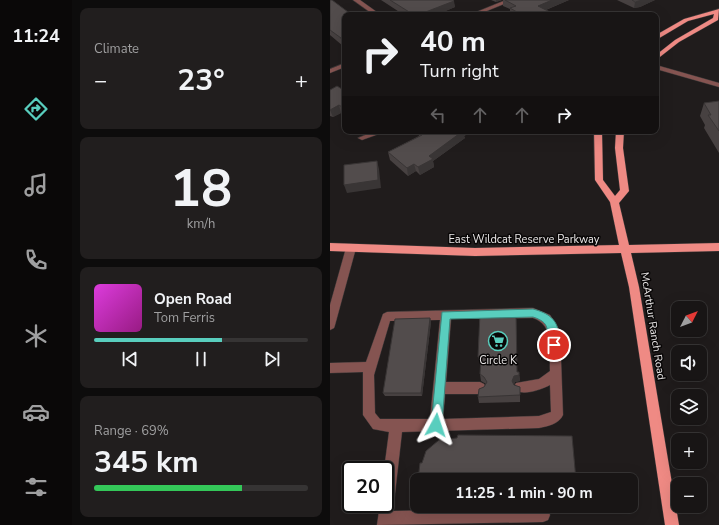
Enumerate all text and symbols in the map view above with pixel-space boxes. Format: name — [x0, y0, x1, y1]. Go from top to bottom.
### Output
text: 40 m — [420, 23, 486, 61]
text: 11:24 — [12, 24, 60, 48]
icon: right — [354, 28, 406, 80]
text: Climate — [94, 40, 139, 58]
text: Turn right — [420, 59, 499, 83]
text: 23° — [177, 60, 225, 101]
text: − — [94, 66, 107, 96]
text: + — [295, 66, 308, 96]
icon: directions — [22, 95, 50, 123]
icon: left — [427, 104, 449, 126]
icon: ahead — [469, 104, 491, 126]
icon: ahead — [511, 104, 533, 126]
icon: right — [553, 104, 575, 126]
text: 18 — [170, 153, 232, 224]
icon: music — [22, 171, 50, 199]
text: km/h — [187, 215, 215, 233]
street label: East Wildcat Reserve Parkway — [448, 232, 600, 247]
icon: phone — [22, 246, 50, 274]
street label: McArthur Ranch Road — [637, 271, 669, 381]
text: Open Road — [154, 289, 232, 309]
north arrow — [671, 301, 707, 337]
map controls — [671, 301, 707, 513]
text: Tom Ferris — [154, 309, 215, 327]
icon: climate — [22, 322, 50, 350]
pin — [537, 328, 571, 362]
supermarket icon: Circle K — [487, 330, 509, 352]
icon: arrive — [543, 334, 565, 356]
button: sound — [671, 345, 707, 381]
icon: previous — [119, 348, 141, 370]
icon: pause — [190, 348, 212, 370]
icon: next — [261, 348, 283, 370]
place label: Circle K — [479, 353, 518, 368]
button: layers — [671, 389, 707, 425]
icon: car — [22, 398, 50, 426]
position arrow — [415, 404, 457, 446]
text: Range · 69% — [94, 422, 169, 440]
button: + — [671, 433, 707, 469]
text: 345 km — [94, 442, 199, 483]
speed limit sign: 20 — [342, 461, 394, 513]
icon: filters — [22, 473, 50, 501]
button: − — [671, 477, 707, 513]
text: 11:25 · 1 min · 90 m — [455, 483, 593, 503]

